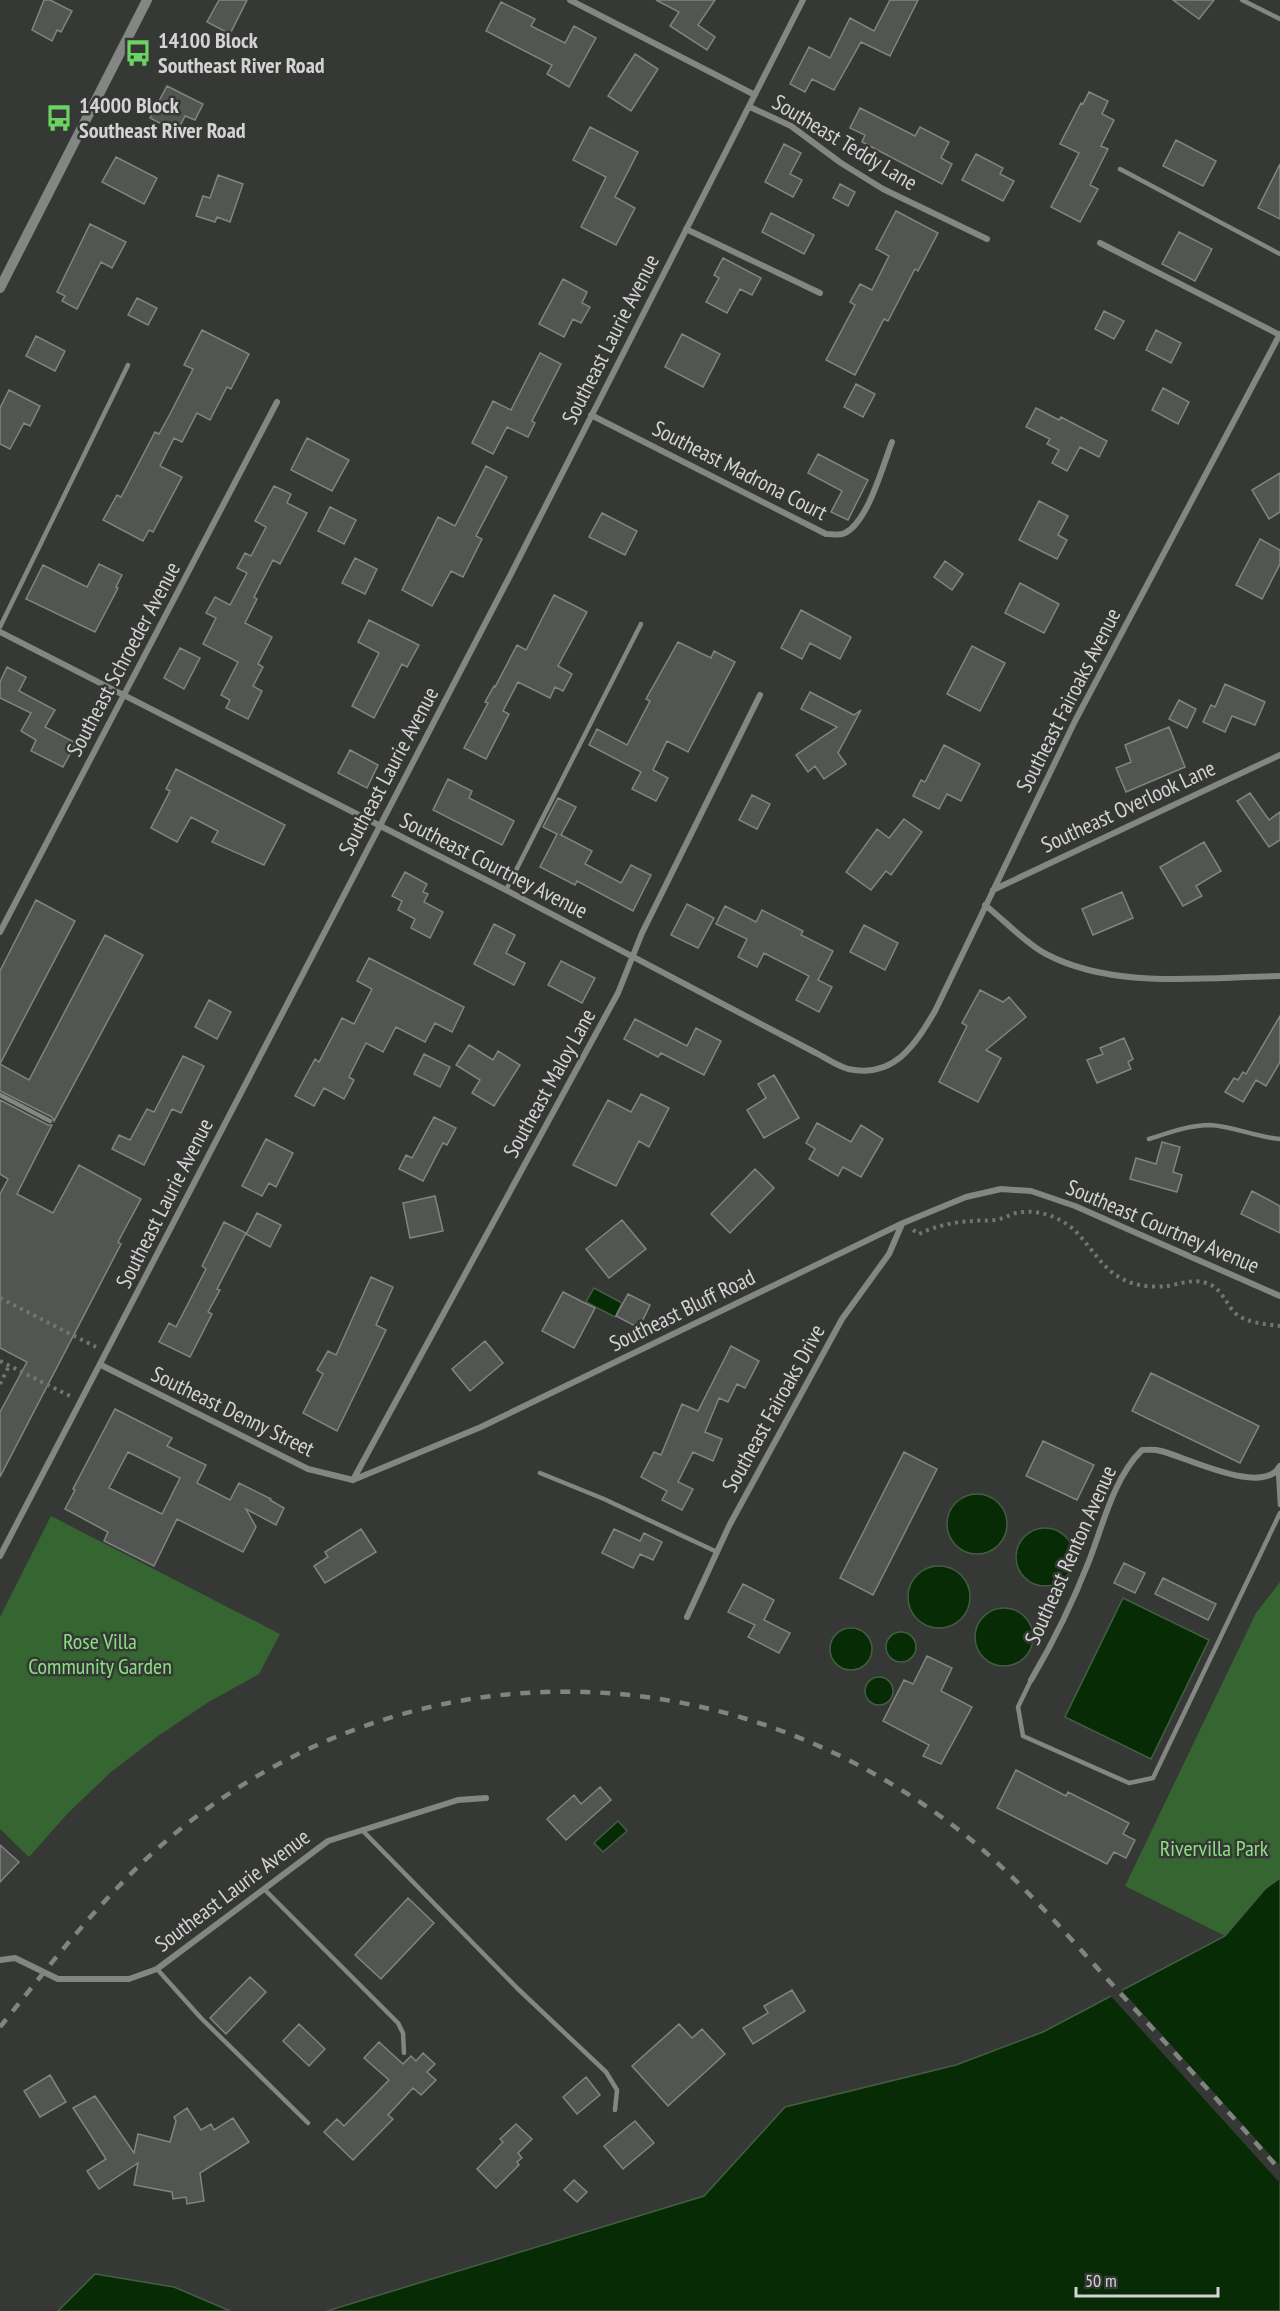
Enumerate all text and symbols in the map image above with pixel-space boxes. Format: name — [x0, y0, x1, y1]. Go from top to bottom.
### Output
place label: 14100 Block Southeast River Road — [158, 26, 325, 79]
bus stop icon: 14100 Block Southeast River Road — [123, 38, 153, 68]
street label: Southeast Teddy Lane — [767, 88, 923, 196]
place label: 14000 Block Southeast River Road — [79, 91, 246, 144]
bus stop icon: 14000 Block Southeast River Road — [44, 103, 74, 133]
street label: Southeast Laurie Avenue — [555, 249, 665, 429]
street label: Southeast Madrona Court — [648, 414, 832, 526]
street label: Southeast Schroeder Avenue — [60, 557, 186, 761]
street label: Southeast Fairoaks Avenue — [1009, 603, 1127, 797]
street label: Southeast Laurie Avenue — [332, 682, 444, 860]
street label: Southeast Overlook Lane — [1036, 753, 1220, 859]
street label: Southeast Courtney Avenue — [395, 806, 593, 924]
street label: Southeast Maloy Lane — [496, 1004, 602, 1162]
street label: Southeast Laurie Avenue — [109, 1113, 219, 1293]
street label: Southeast Courtney Avenue — [1062, 1173, 1264, 1279]
street label: Southeast Bluff Road — [605, 1263, 759, 1357]
street label: Southeast Fairoaks Drive — [715, 1319, 831, 1497]
street label: Southeast Denny Street — [147, 1359, 319, 1463]
street label: Southeast Renton Avenue — [1018, 1461, 1122, 1649]
park label: Rose Villa Community Garden — [28, 1627, 172, 1680]
street label: Southeast Laurie Avenue — [149, 1823, 315, 1957]
park label: Rivervilla Park — [1160, 1834, 1269, 1862]
scale bar — [1076, 2260, 1218, 2298]
text: 50 m — [1085, 2269, 1117, 2292]

